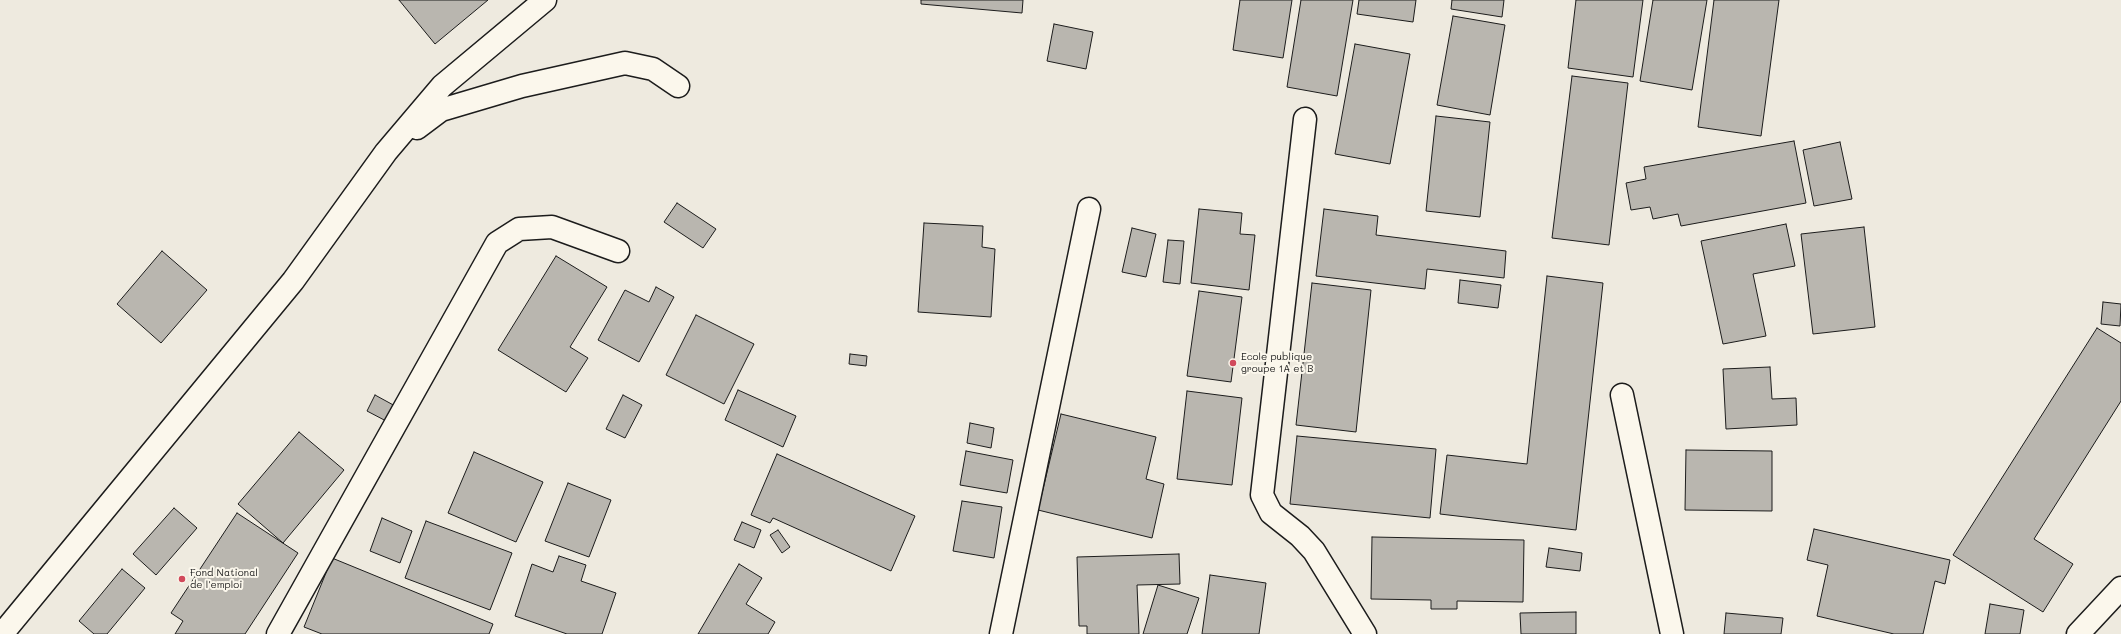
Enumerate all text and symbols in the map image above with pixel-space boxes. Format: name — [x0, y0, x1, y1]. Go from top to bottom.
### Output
place label: Ecole publique groupe 1A et B — [1241, 351, 1313, 374]
marker: Ecole publique groupe 1A et B — [1228, 358, 1238, 368]
place label: Fond National de l'emploi — [190, 567, 258, 590]
marker: Fond National de l'emploi — [177, 574, 187, 584]

